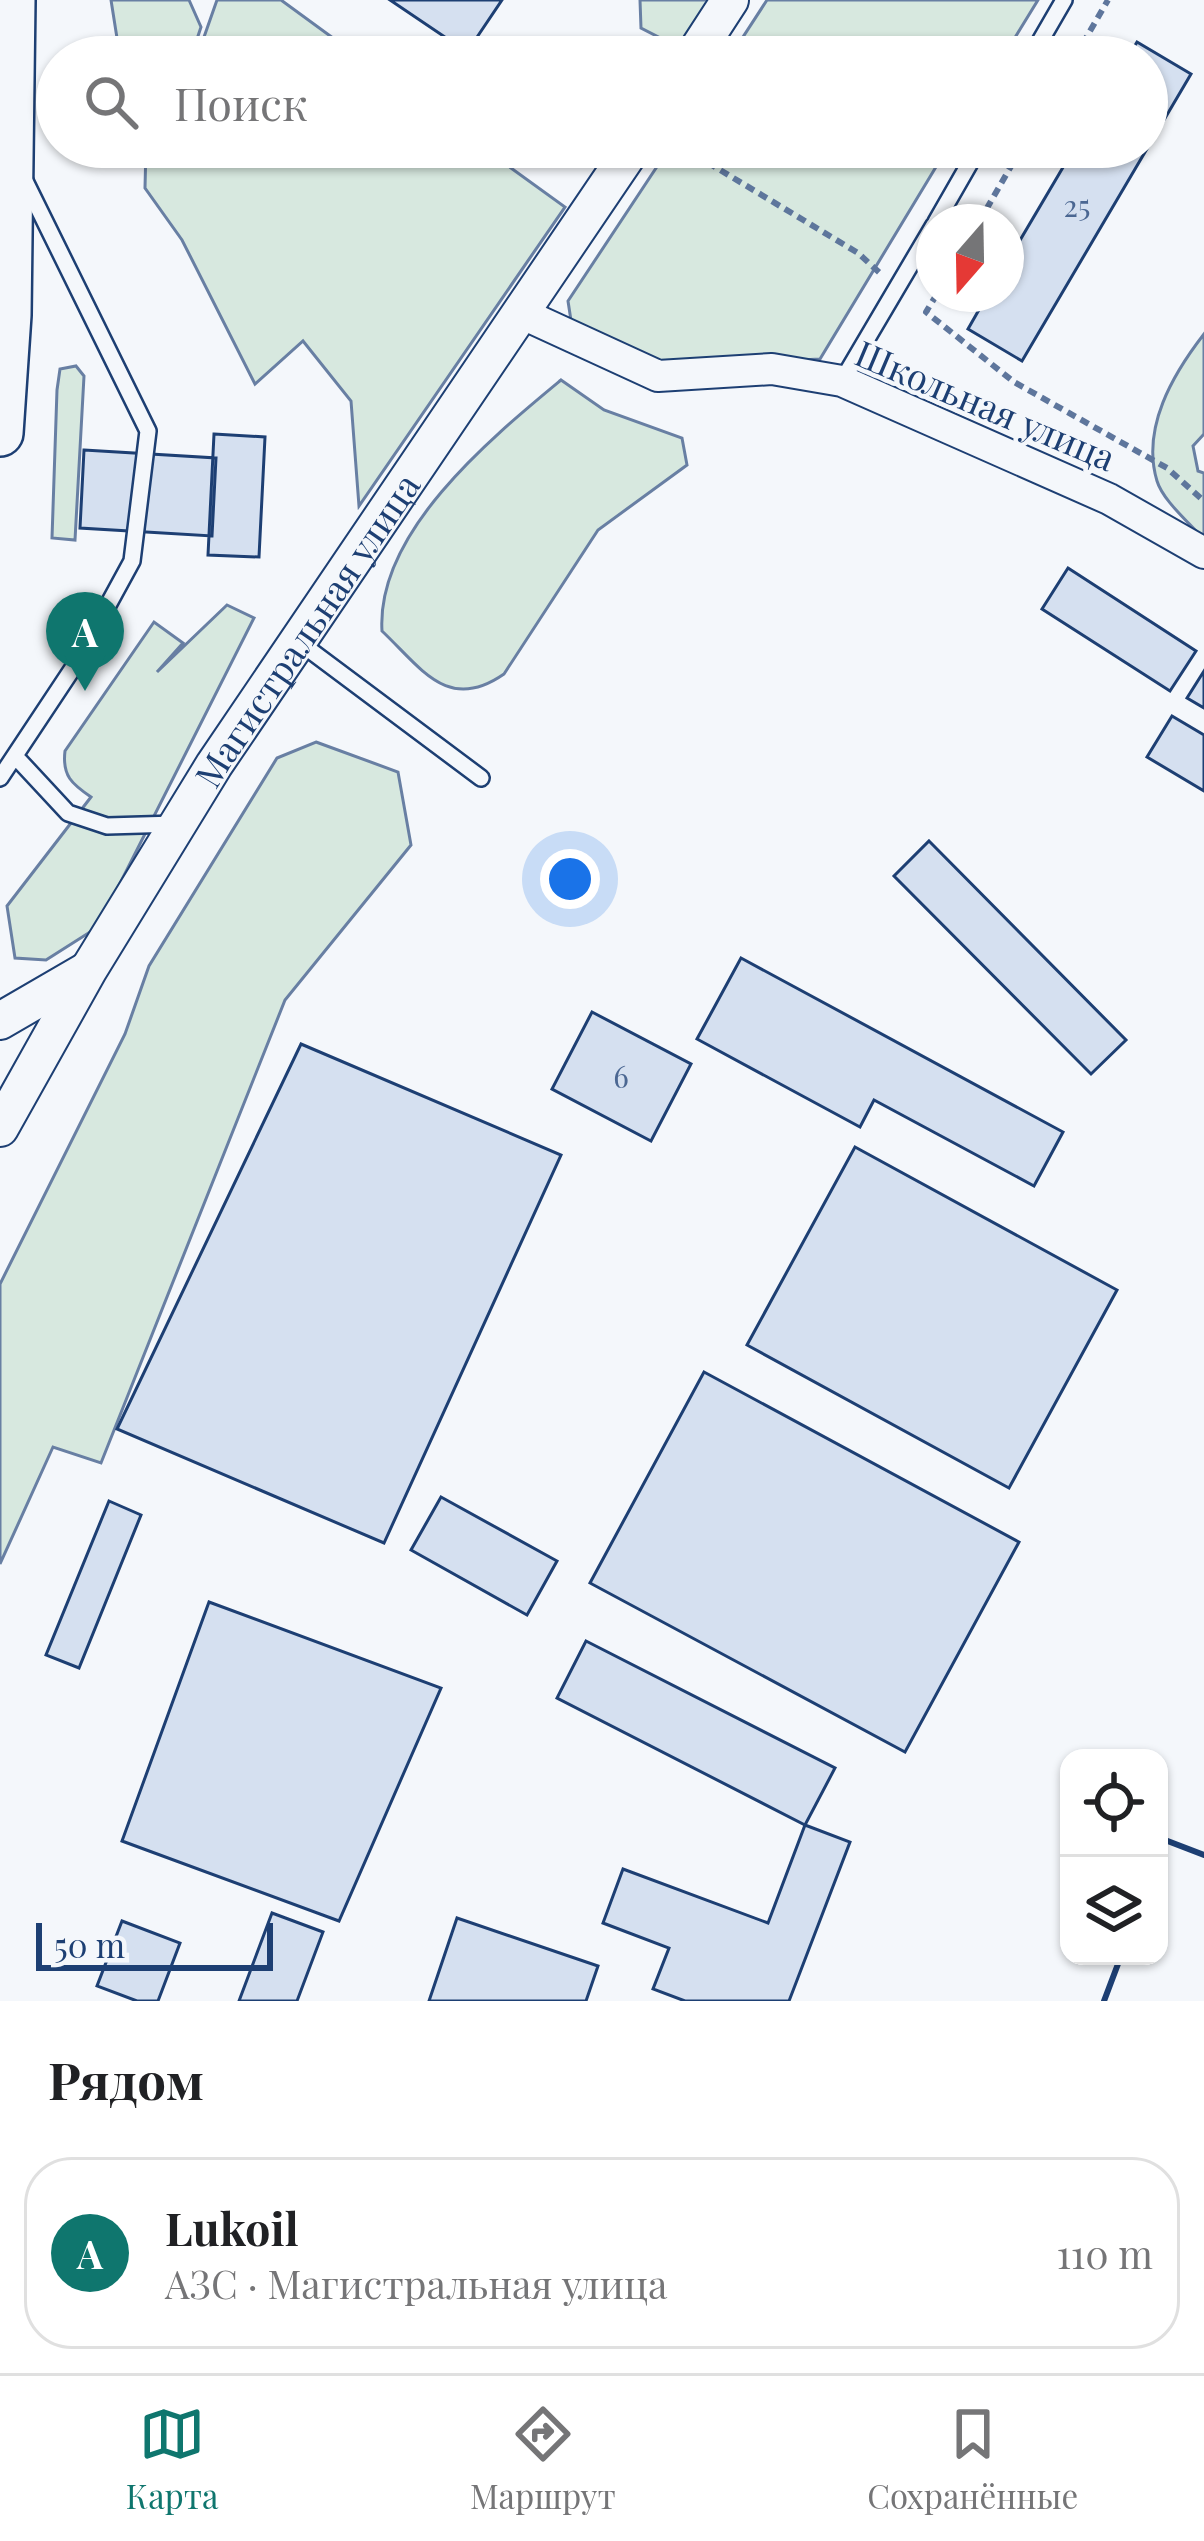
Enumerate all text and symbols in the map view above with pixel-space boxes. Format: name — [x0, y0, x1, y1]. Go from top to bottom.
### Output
search box — [36, 36, 1168, 168]
icon: search — [78, 69, 144, 135]
text: Поиск — [174, 72, 308, 132]
house number: 25 — [1064, 185, 1090, 225]
north arrow — [916, 204, 1024, 312]
street label: Школьная улица — [849, 328, 1123, 480]
street label: Магистральная улица — [183, 463, 429, 796]
pin: A — [46, 592, 124, 691]
your location — [540, 849, 600, 909]
house number: 6 — [613, 1056, 629, 1096]
map controls — [1060, 1749, 1168, 1965]
button: locate — [1060, 1749, 1168, 1857]
button: layers — [1060, 1857, 1168, 1965]
scale bar — [36, 1917, 273, 1970]
text: 50 m — [54, 1922, 125, 1966]
text: Рядом — [48, 2045, 204, 2113]
text: Lukoil — [165, 2197, 299, 2257]
text: A — [77, 2227, 103, 2279]
text: 110 m — [1056, 2227, 1153, 2279]
text: АЗС · Магистральная улица — [165, 2257, 667, 2309]
tab: Карта — [126, 2401, 218, 2517]
tab: Маршрут — [470, 2401, 616, 2517]
tab: Сохранённые — [867, 2401, 1078, 2517]

